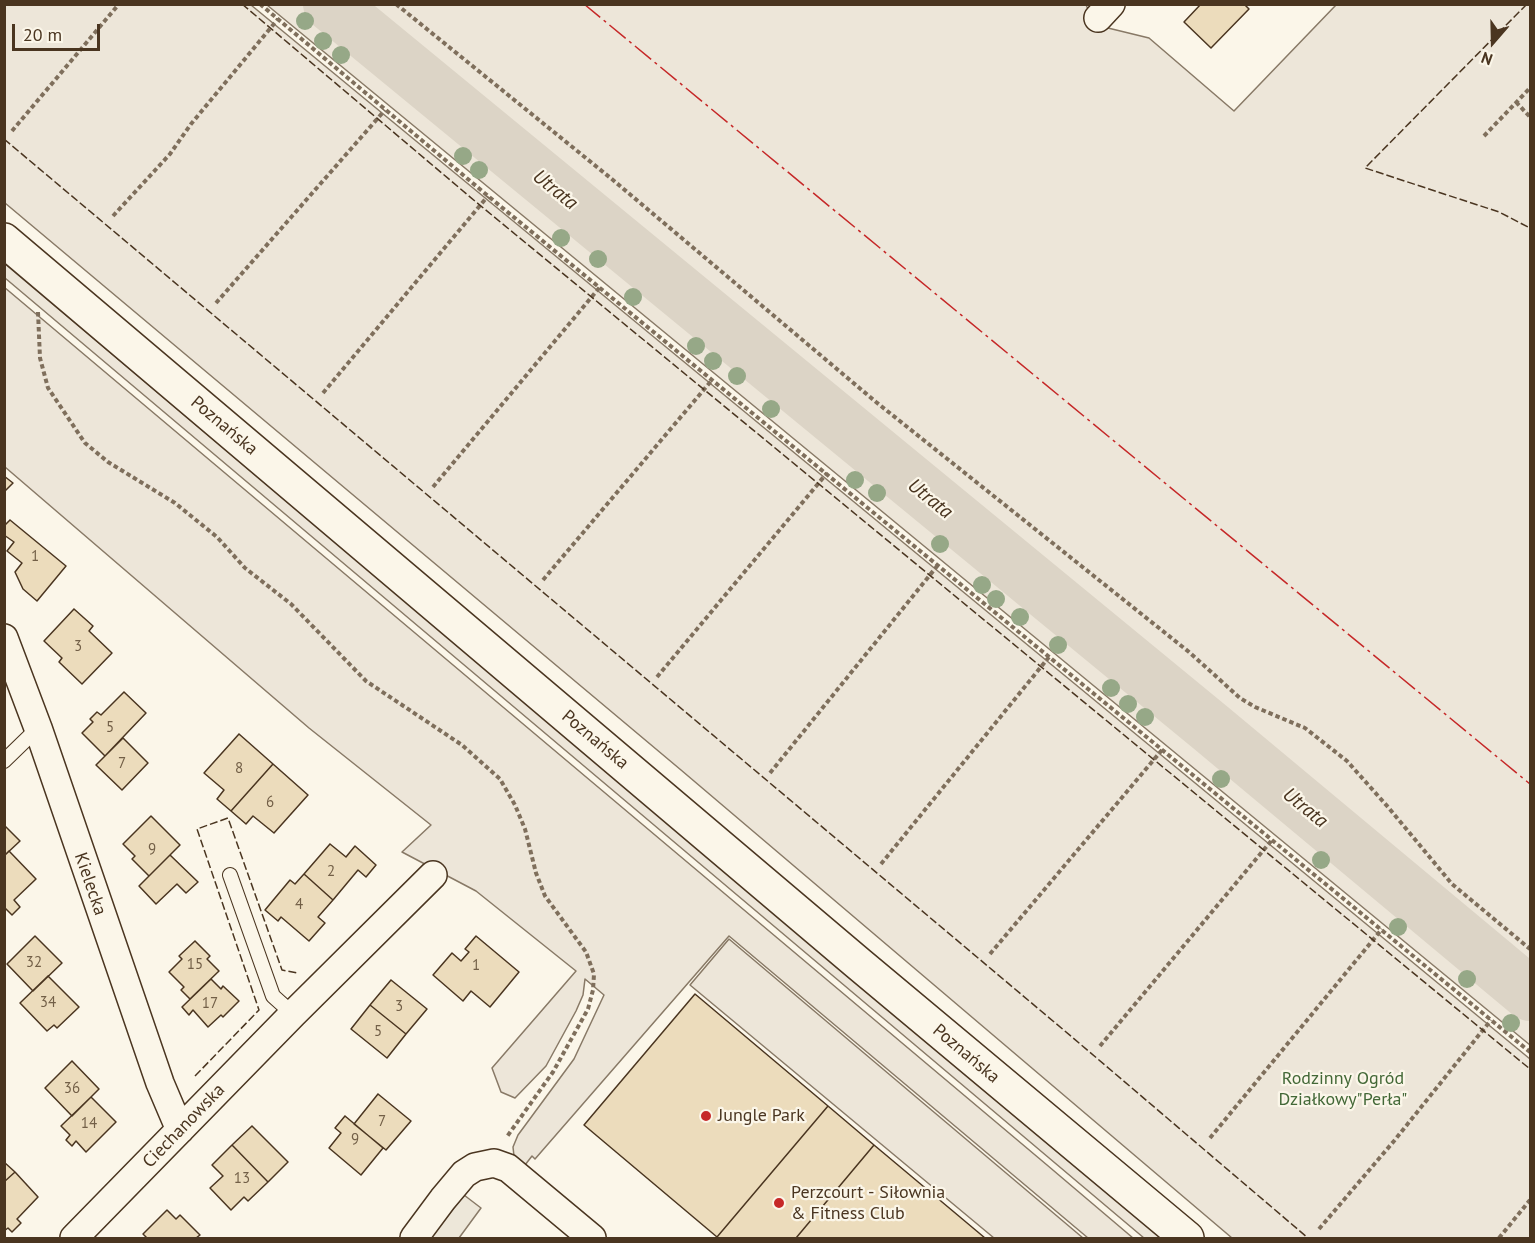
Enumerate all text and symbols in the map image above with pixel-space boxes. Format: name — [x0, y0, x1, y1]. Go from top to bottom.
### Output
scale bar — [15, 12, 104, 50]
north arrow — [1463, 12, 1523, 72]
text: 20 m — [23, 23, 62, 46]
text: N — [1478, 48, 1495, 70]
water label: Utrata — [528, 165, 582, 215]
street label: Poznańska — [186, 392, 262, 460]
water label: Utrata — [903, 474, 957, 524]
house number: 1 — [31, 548, 39, 566]
house number: 3 — [74, 638, 82, 656]
street label: Poznańska — [557, 706, 633, 774]
house number: 5 — [106, 719, 114, 737]
house number: 7 — [118, 755, 126, 773]
house number: 8 — [235, 760, 243, 778]
water label: Utrata — [1278, 783, 1332, 833]
house number: 6 — [266, 794, 274, 812]
house number: 9 — [148, 841, 156, 859]
street label: Kielecka — [69, 850, 111, 918]
house number: 2 — [327, 863, 335, 881]
house number: 4 — [295, 896, 303, 914]
house number: 32 — [26, 954, 42, 972]
house number: 15 — [187, 956, 203, 974]
house number: 1 — [472, 957, 480, 975]
house number: 34 — [40, 994, 56, 1012]
house number: 17 — [202, 995, 218, 1013]
house number: 3 — [395, 998, 403, 1016]
street label: Poznańska — [928, 1020, 1004, 1088]
house number: 5 — [374, 1023, 382, 1041]
park label: Rodzinny Ogród Działkowy"Perła" — [1279, 1068, 1407, 1110]
street label: Ciechanowska — [139, 1079, 229, 1173]
house number: 36 — [64, 1080, 80, 1098]
place label: Jungle Park — [718, 1105, 805, 1127]
marker: Jungle Park — [699, 1109, 713, 1123]
house number: 7 — [378, 1113, 386, 1131]
house number: 14 — [81, 1115, 97, 1133]
house number: 9 — [351, 1131, 359, 1149]
house number: 13 — [234, 1170, 250, 1188]
place label: Perzcourt - Siłownia & Fitness Club — [791, 1182, 945, 1224]
marker: Perzcourt - Siłownia & Fitness Club — [772, 1196, 786, 1210]

